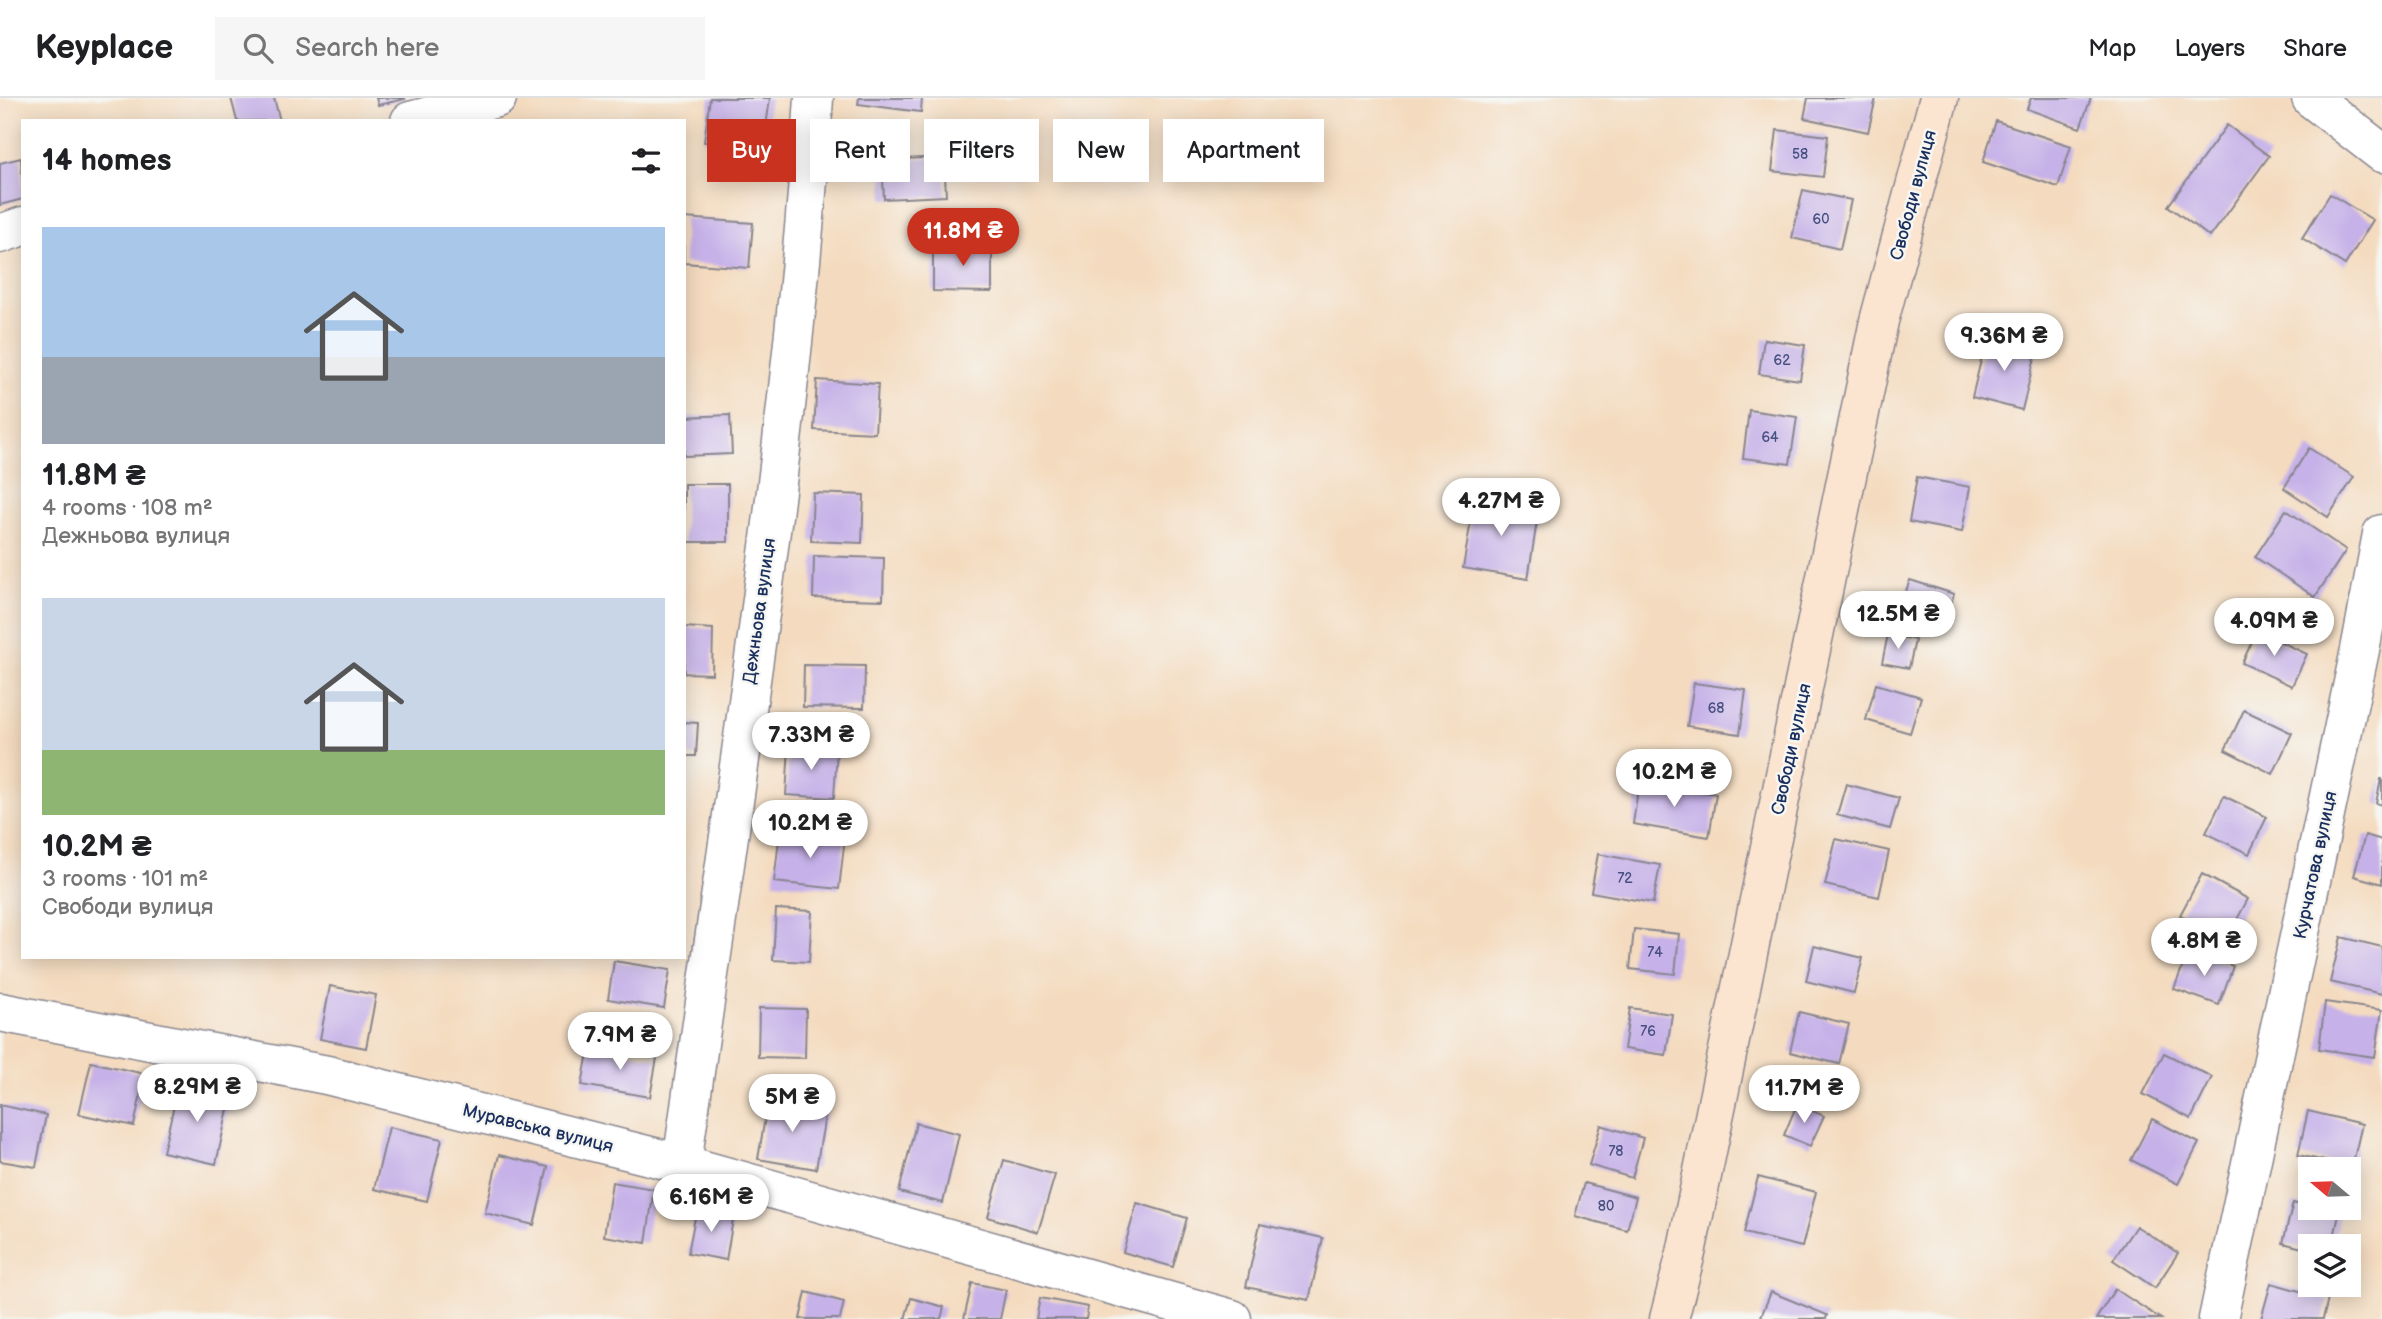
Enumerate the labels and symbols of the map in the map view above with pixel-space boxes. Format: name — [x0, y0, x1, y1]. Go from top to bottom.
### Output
street label: Свободи вулиця — [1886, 128, 1941, 263]
house number: 58 — [1792, 146, 1808, 163]
pin: 11.8M ₴ — [898, 208, 1028, 268]
house number: 60 — [1813, 211, 1829, 228]
pin: 9.36M ₴ — [1939, 314, 2069, 373]
house number: 62 — [1774, 352, 1791, 369]
house number: 64 — [1761, 429, 1779, 446]
pin: 4.27M ₴ — [1436, 478, 1566, 538]
street label: Дежньова вулиця — [739, 537, 780, 685]
pin: 12.5M ₴ — [1833, 592, 1963, 651]
pin: 4.09M ₴ — [2209, 598, 2339, 658]
street label: Свободи вулиця — [1767, 681, 1816, 817]
house number: 68 — [1708, 700, 1724, 717]
pin: 7.33M ₴ — [746, 712, 876, 772]
pin: 10.2M ₴ — [1609, 750, 1739, 809]
street label: Курчатова вулиця — [2290, 789, 2341, 941]
pin: 10.2M ₴ — [745, 800, 875, 860]
house number: 72 — [1617, 870, 1633, 887]
pin: 4.8M ₴ — [2147, 918, 2261, 978]
house number: 74 — [1647, 944, 1663, 961]
pin: 7.9M ₴ — [563, 1012, 677, 1072]
house number: 76 — [1640, 1023, 1656, 1040]
pin: 8.29M ₴ — [132, 1065, 262, 1124]
pin: 11.7M ₴ — [1739, 1066, 1869, 1125]
pin: 5M ₴ — [751, 1074, 833, 1134]
street label: Муравська вулиця — [460, 1100, 615, 1157]
house number: 78 — [1608, 1143, 1624, 1160]
north arrow — [2298, 1157, 2361, 1220]
pin: 6.16M ₴ — [646, 1174, 776, 1234]
house number: 80 — [1598, 1198, 1614, 1215]

